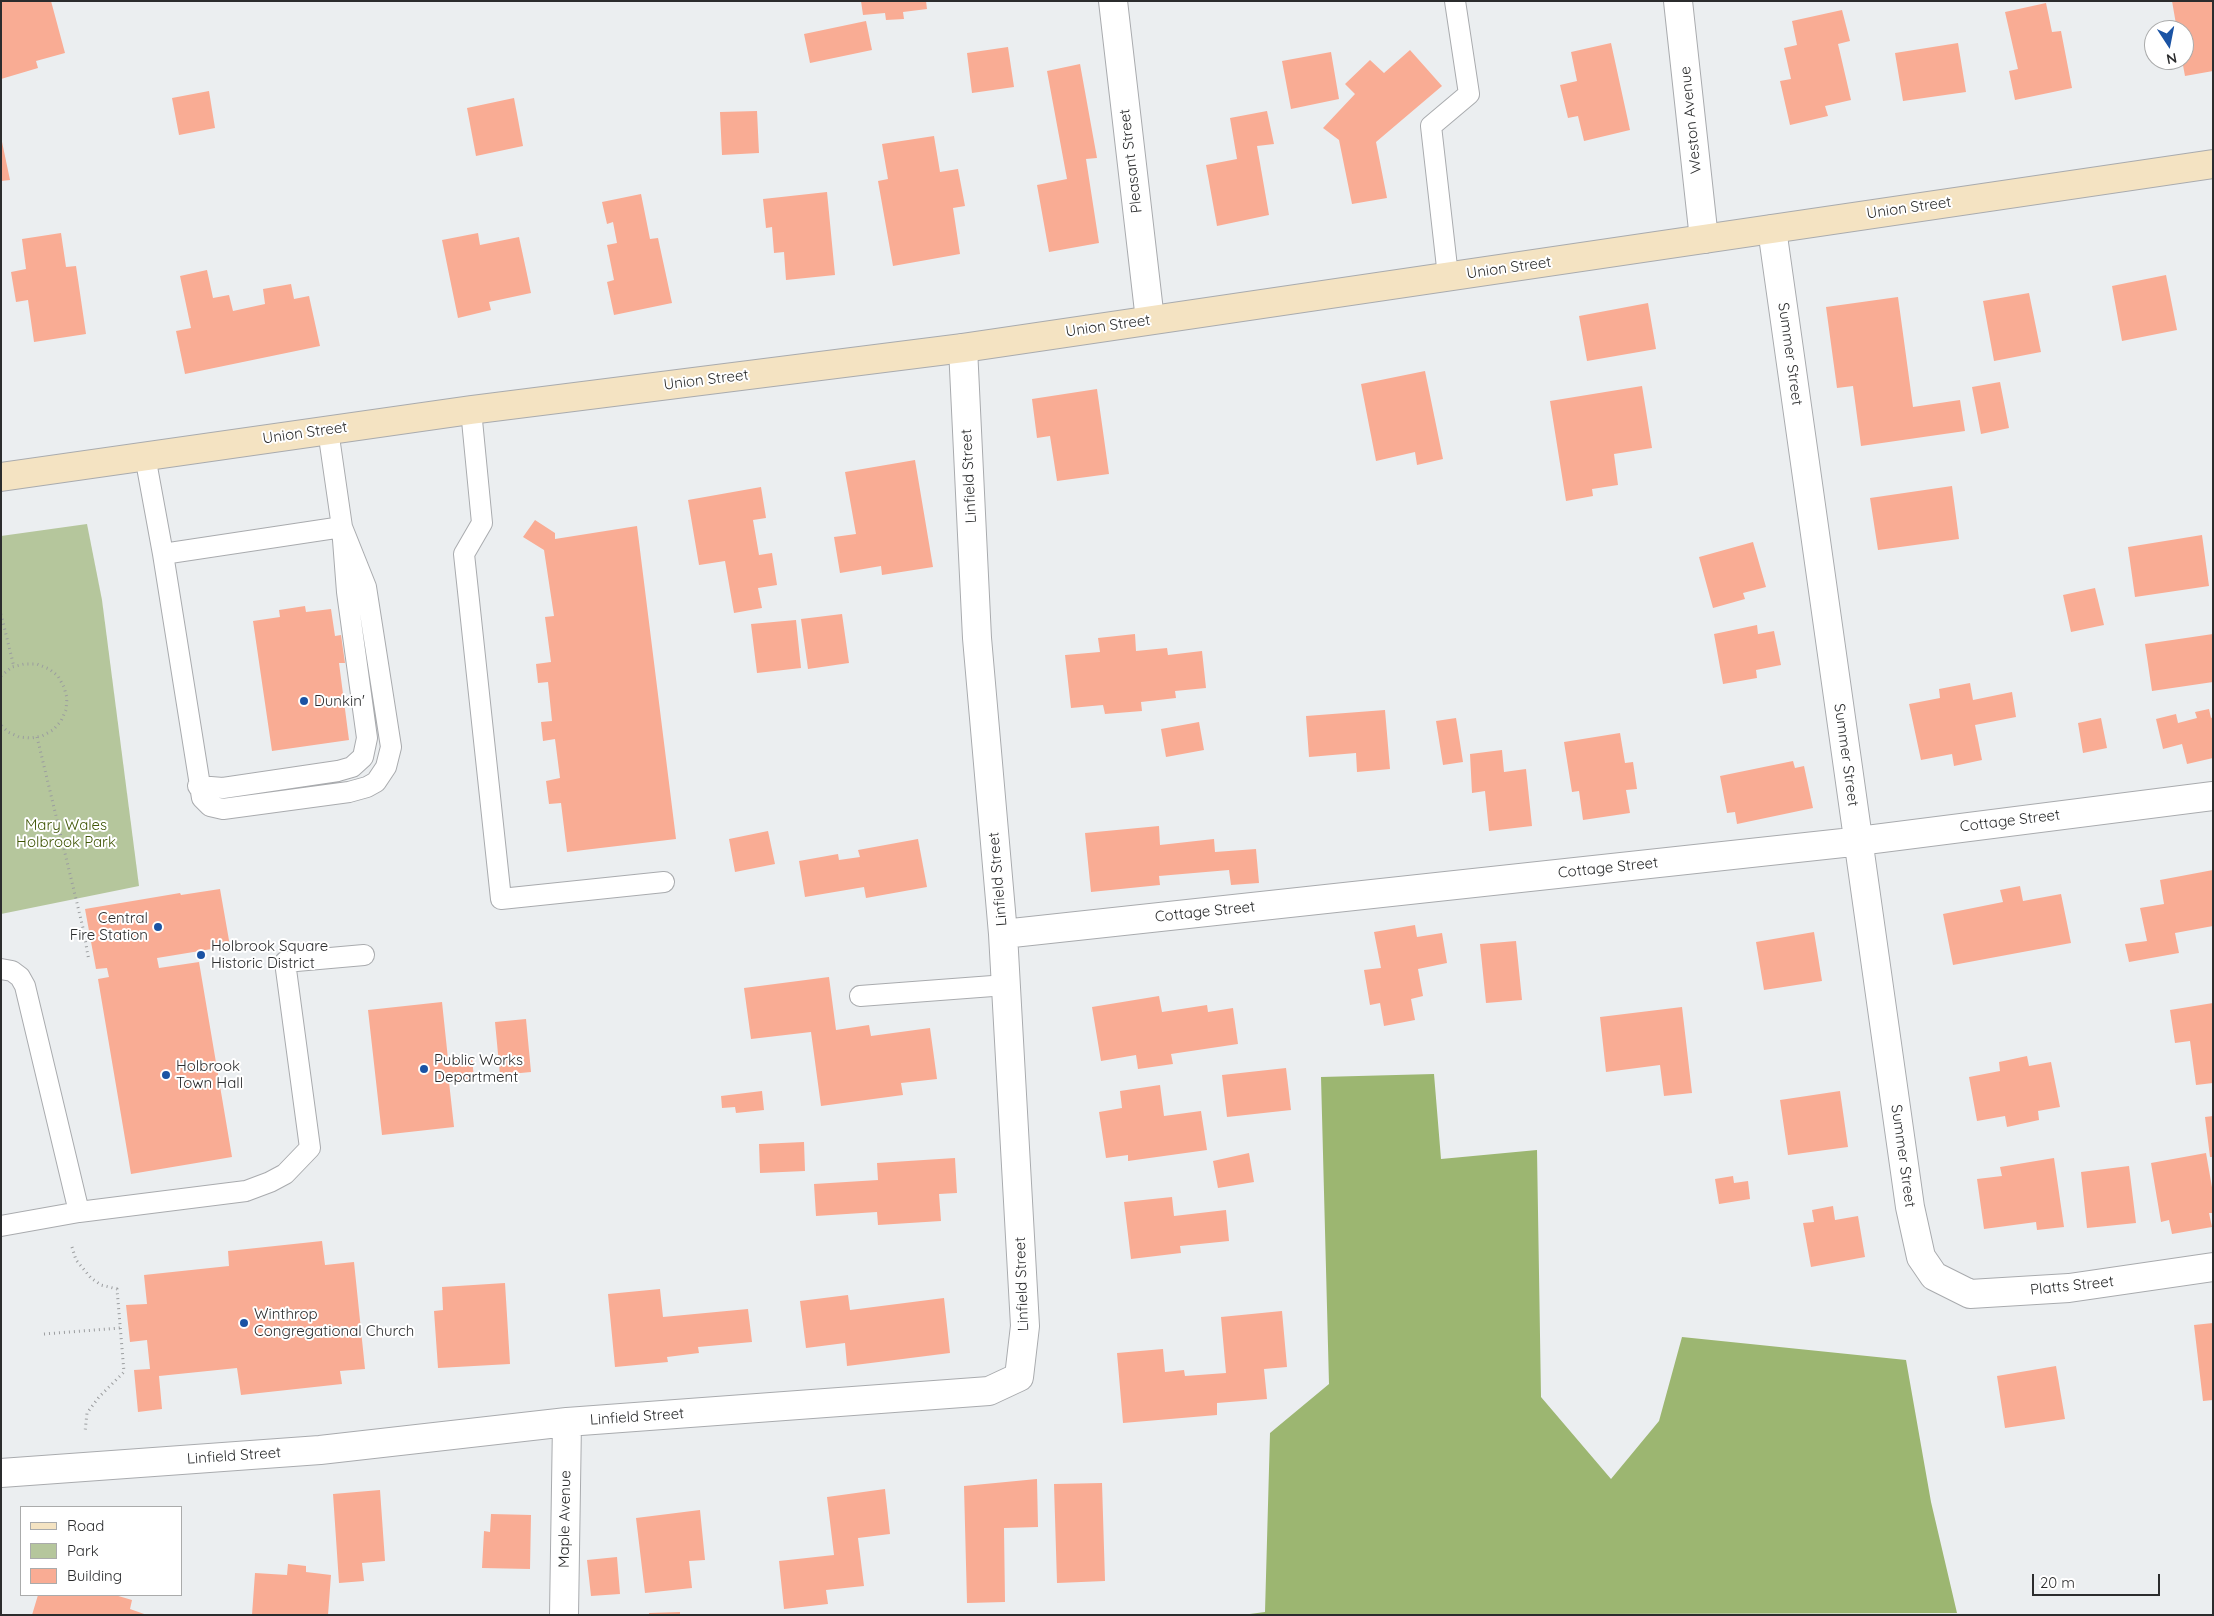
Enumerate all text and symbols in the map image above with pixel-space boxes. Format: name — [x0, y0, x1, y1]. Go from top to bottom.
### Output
north arrow — [2144, 20, 2194, 70]
text: N — [2165, 49, 2178, 69]
street label: Weston Avenue — [1676, 65, 1706, 175]
street label: Pleasant Street — [1116, 108, 1146, 214]
street label: Union Street — [1865, 193, 1953, 223]
street label: Union Street — [1465, 253, 1553, 283]
street label: Summer Street — [1774, 301, 1806, 407]
street label: Union Street — [1064, 311, 1152, 341]
street label: Union Street — [663, 366, 749, 394]
street label: Union Street — [261, 418, 349, 448]
street label: Linfield Street — [958, 428, 980, 524]
place label: Dunkin' — [314, 692, 365, 710]
marker: Dunkin' — [298, 695, 310, 707]
street label: Summer Street — [1830, 702, 1862, 808]
street label: Cottage Street — [1959, 806, 2061, 836]
park label: Mary Wales Holbrook Park — [16, 816, 116, 851]
street label: Linfield Street — [985, 831, 1011, 927]
street label: Cottage Street — [1557, 854, 1659, 882]
street label: Cottage Street — [1154, 898, 1256, 926]
place label: Central Fire Station — [70, 909, 148, 944]
marker: Central Fire Station — [152, 921, 164, 933]
place label: Holbrook Square Historic District — [211, 937, 328, 972]
marker: Holbrook Square Historic District — [195, 949, 207, 961]
place label: Public Works Department — [434, 1051, 523, 1086]
place label: Holbrook Town Hall — [176, 1057, 243, 1092]
marker: Public Works Department — [418, 1063, 430, 1075]
marker: Holbrook Town Hall — [160, 1069, 172, 1081]
street label: Summer Street — [1887, 1103, 1919, 1209]
street label: Linfield Street — [1011, 1237, 1033, 1331]
street label: Platts Street — [2029, 1273, 2115, 1299]
place label: Winthrop Congregational Church — [254, 1305, 414, 1340]
marker: Winthrop Congregational Church — [238, 1317, 250, 1329]
street label: Linfield Street — [589, 1405, 685, 1429]
street label: Linfield Street — [186, 1444, 282, 1468]
street label: Maple Avenue — [555, 1470, 575, 1568]
legend — [20, 1506, 182, 1596]
text: Road — [67, 1516, 104, 1535]
text: Park — [67, 1541, 99, 1560]
scale bar — [2034, 1564, 2162, 1596]
text: Building — [67, 1566, 122, 1585]
text: 20 m — [2040, 1573, 2075, 1592]

